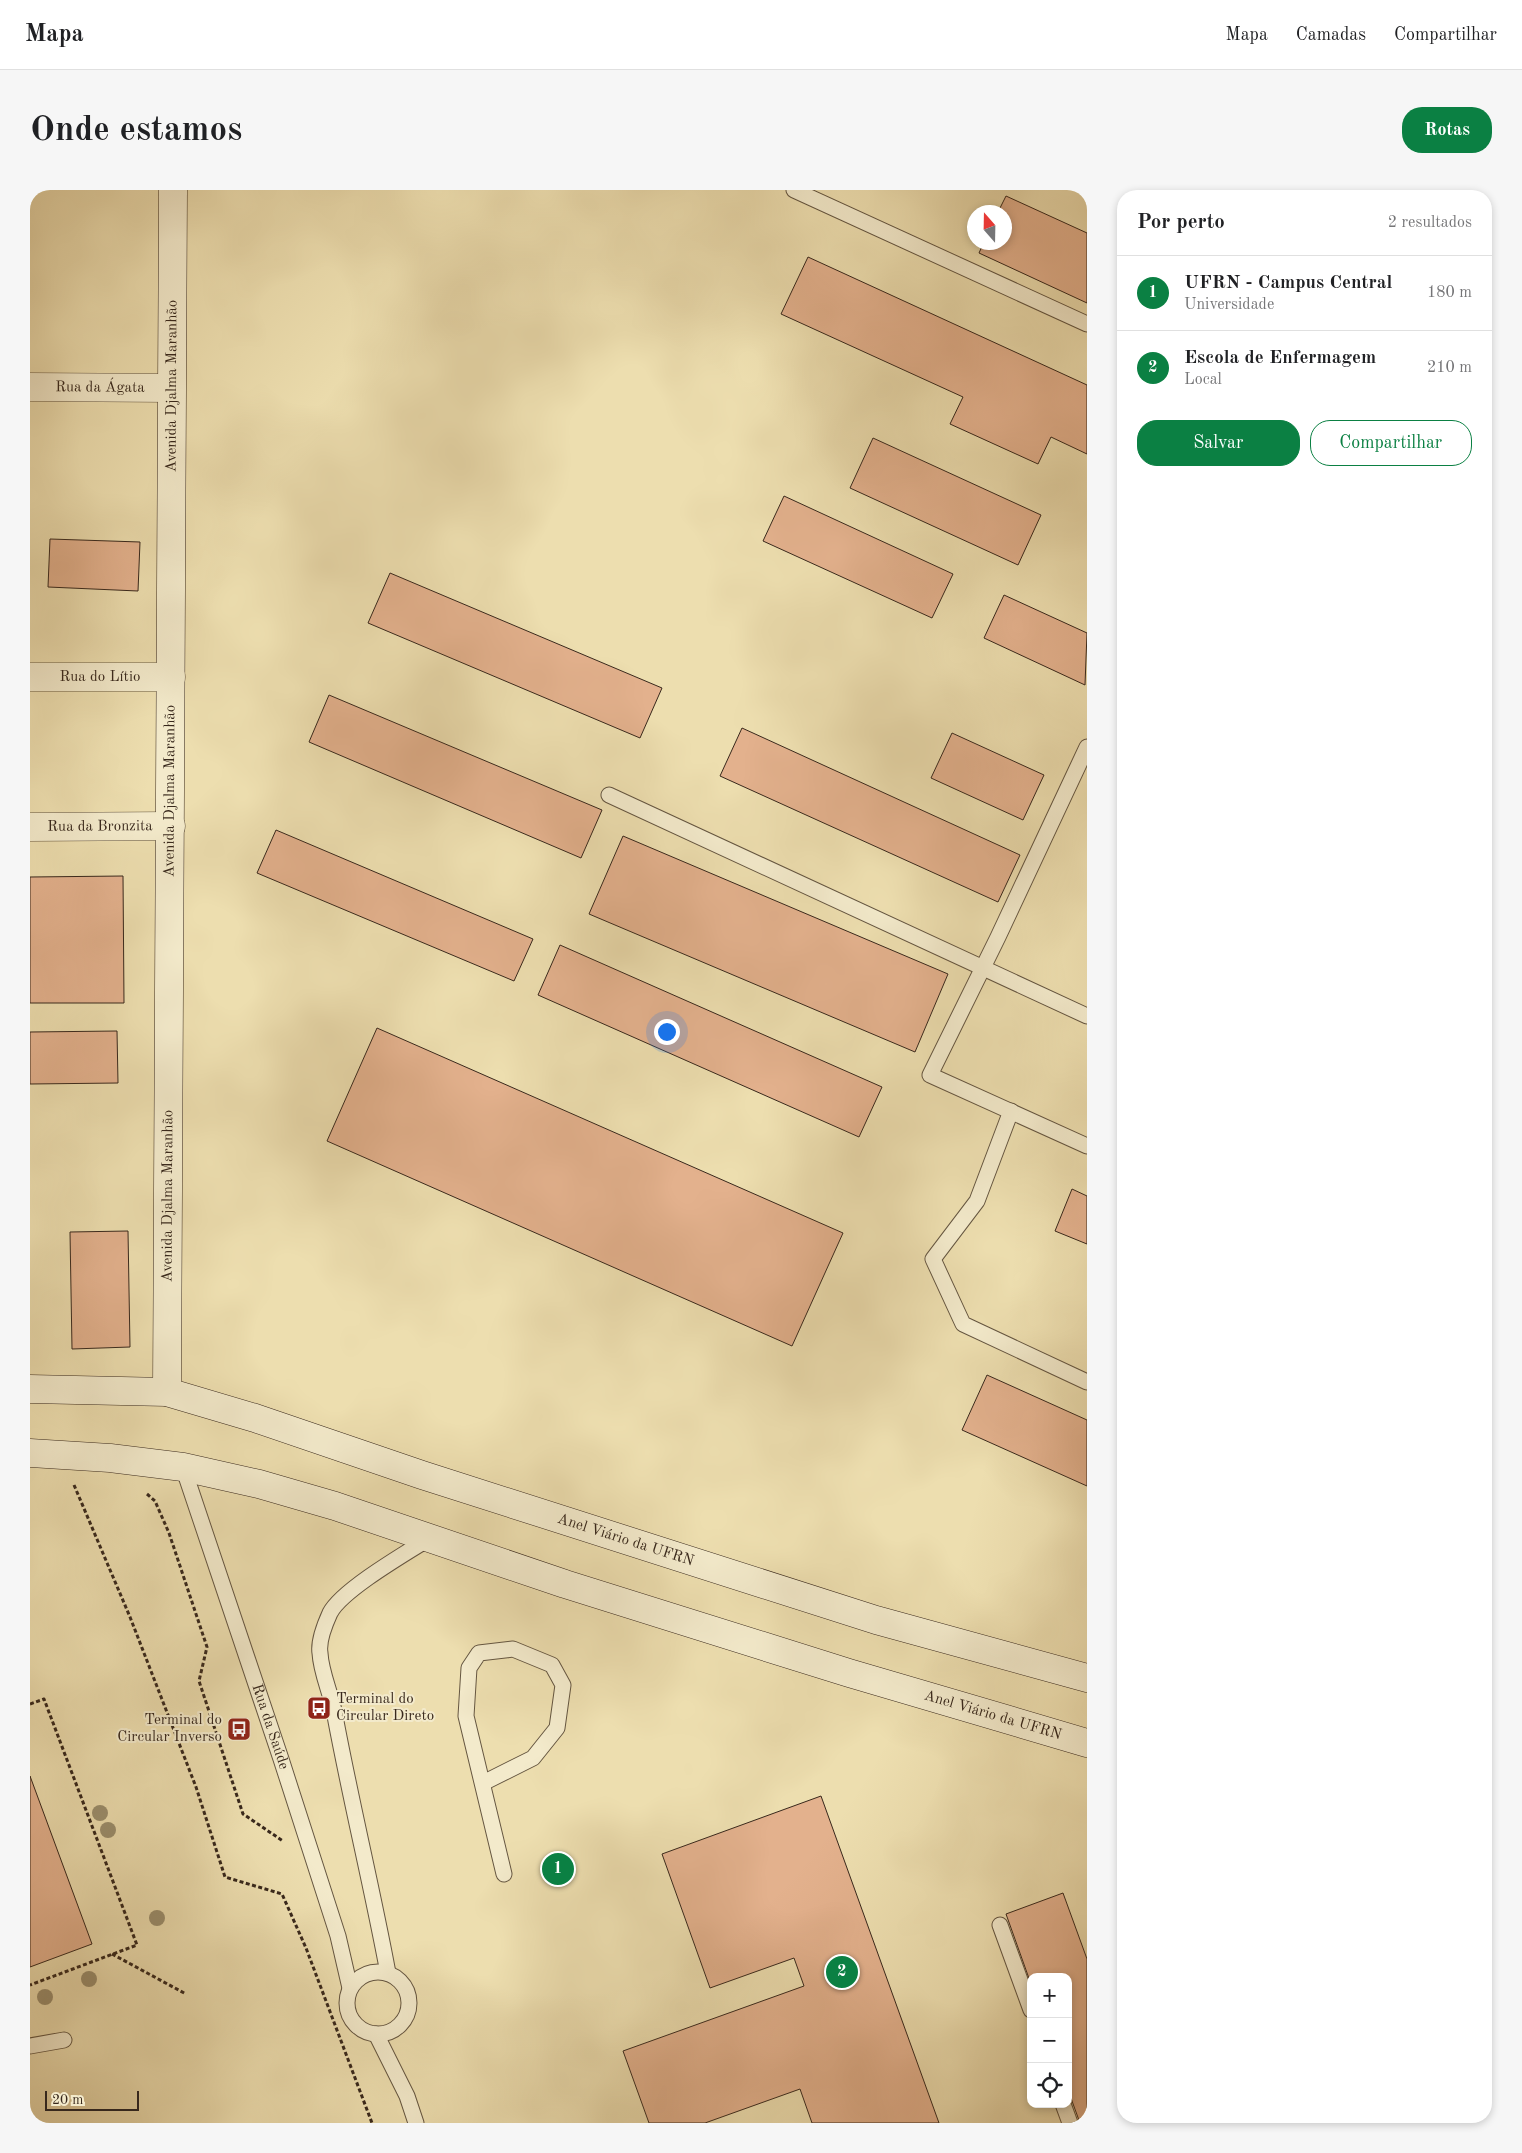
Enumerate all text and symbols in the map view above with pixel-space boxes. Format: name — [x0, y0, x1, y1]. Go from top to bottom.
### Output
text: Mapa — [25, 23, 84, 47]
text: Mapa — [1226, 26, 1268, 44]
text: Camadas — [1296, 26, 1366, 44]
text: Compartilhar — [1394, 26, 1497, 44]
button: Rotas — [1402, 107, 1492, 153]
text: Onde estamos — [30, 113, 242, 148]
north arrow — [967, 205, 1012, 250]
text: Por perto — [1137, 212, 1225, 233]
text: 2 resultados — [1388, 215, 1472, 231]
text: UFRN - Campus Central — [1184, 274, 1392, 293]
text: 1 — [1148, 285, 1158, 301]
text: 180 m — [1427, 285, 1472, 301]
text: Universidade — [1184, 297, 1274, 313]
street label: Avenida Djalma Maranhão — [164, 300, 180, 472]
text: Escola de Enfermagem — [1184, 349, 1376, 368]
text: 2 — [1148, 360, 1158, 376]
text: 210 m — [1427, 360, 1472, 376]
text: Local — [1184, 372, 1222, 388]
street label: Rua da Ágata — [55, 377, 145, 395]
button: Salvar — [1137, 420, 1300, 466]
button: Compartilhar — [1310, 420, 1472, 466]
street label: Rua do Lítio — [60, 670, 140, 685]
street label: Avenida Djalma Maranhão — [162, 705, 178, 877]
street label: Rua da Bronzita — [47, 819, 153, 834]
your location — [654, 1019, 680, 1045]
street label: Avenida Djalma Maranhão — [160, 1110, 176, 1282]
street label: Anel Viário da UFRN — [555, 1511, 696, 1569]
street label: Rua da Saúde — [249, 1682, 291, 1772]
street label: Anel Viário da UFRN — [922, 1688, 1064, 1743]
place label: Terminal do Circular Direto — [336, 1692, 434, 1724]
bus stop icon: Terminal do Circular Direto — [306, 1695, 332, 1721]
place label: Terminal do Circular Inverso — [117, 1713, 222, 1745]
bus stop icon: Terminal do Circular Inverso — [226, 1716, 252, 1742]
pin: 1 — [542, 1850, 574, 1888]
pin: 2 — [826, 1953, 858, 1991]
map controls — [1027, 1973, 1072, 2108]
button: + — [1027, 1973, 1072, 2018]
button: − — [1027, 2018, 1072, 2063]
button: locate — [1027, 2063, 1072, 2108]
scale bar — [45, 2088, 139, 2111]
text: 20 m — [52, 2093, 83, 2107]

